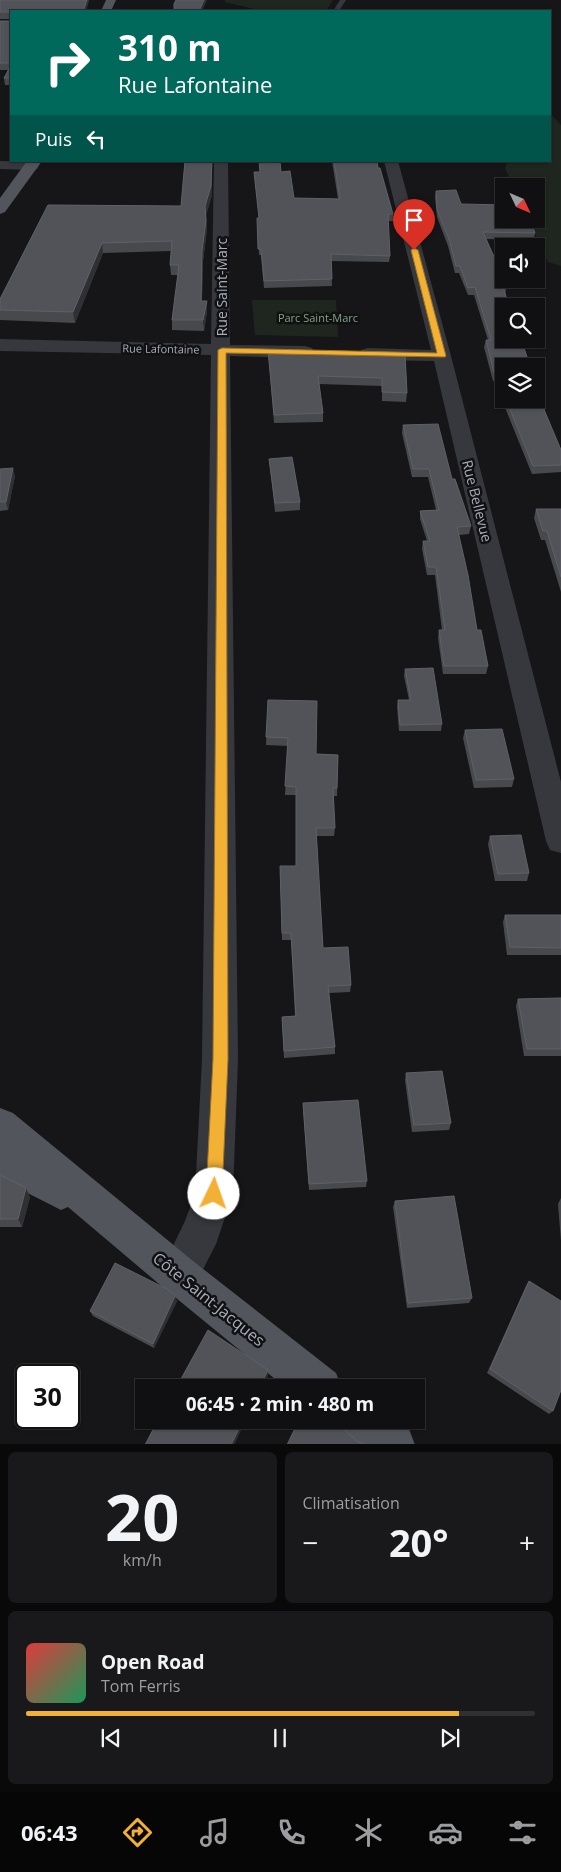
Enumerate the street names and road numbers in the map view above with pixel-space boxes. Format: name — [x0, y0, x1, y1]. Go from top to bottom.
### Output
street label: Rue Saint-Marc — [212, 237, 231, 336]
street label: Rue Lafontaine — [122, 340, 200, 357]
street label: Rue Bellevue — [458, 458, 497, 544]
street label: Côte Saint-Jacques — [148, 1247, 270, 1351]

